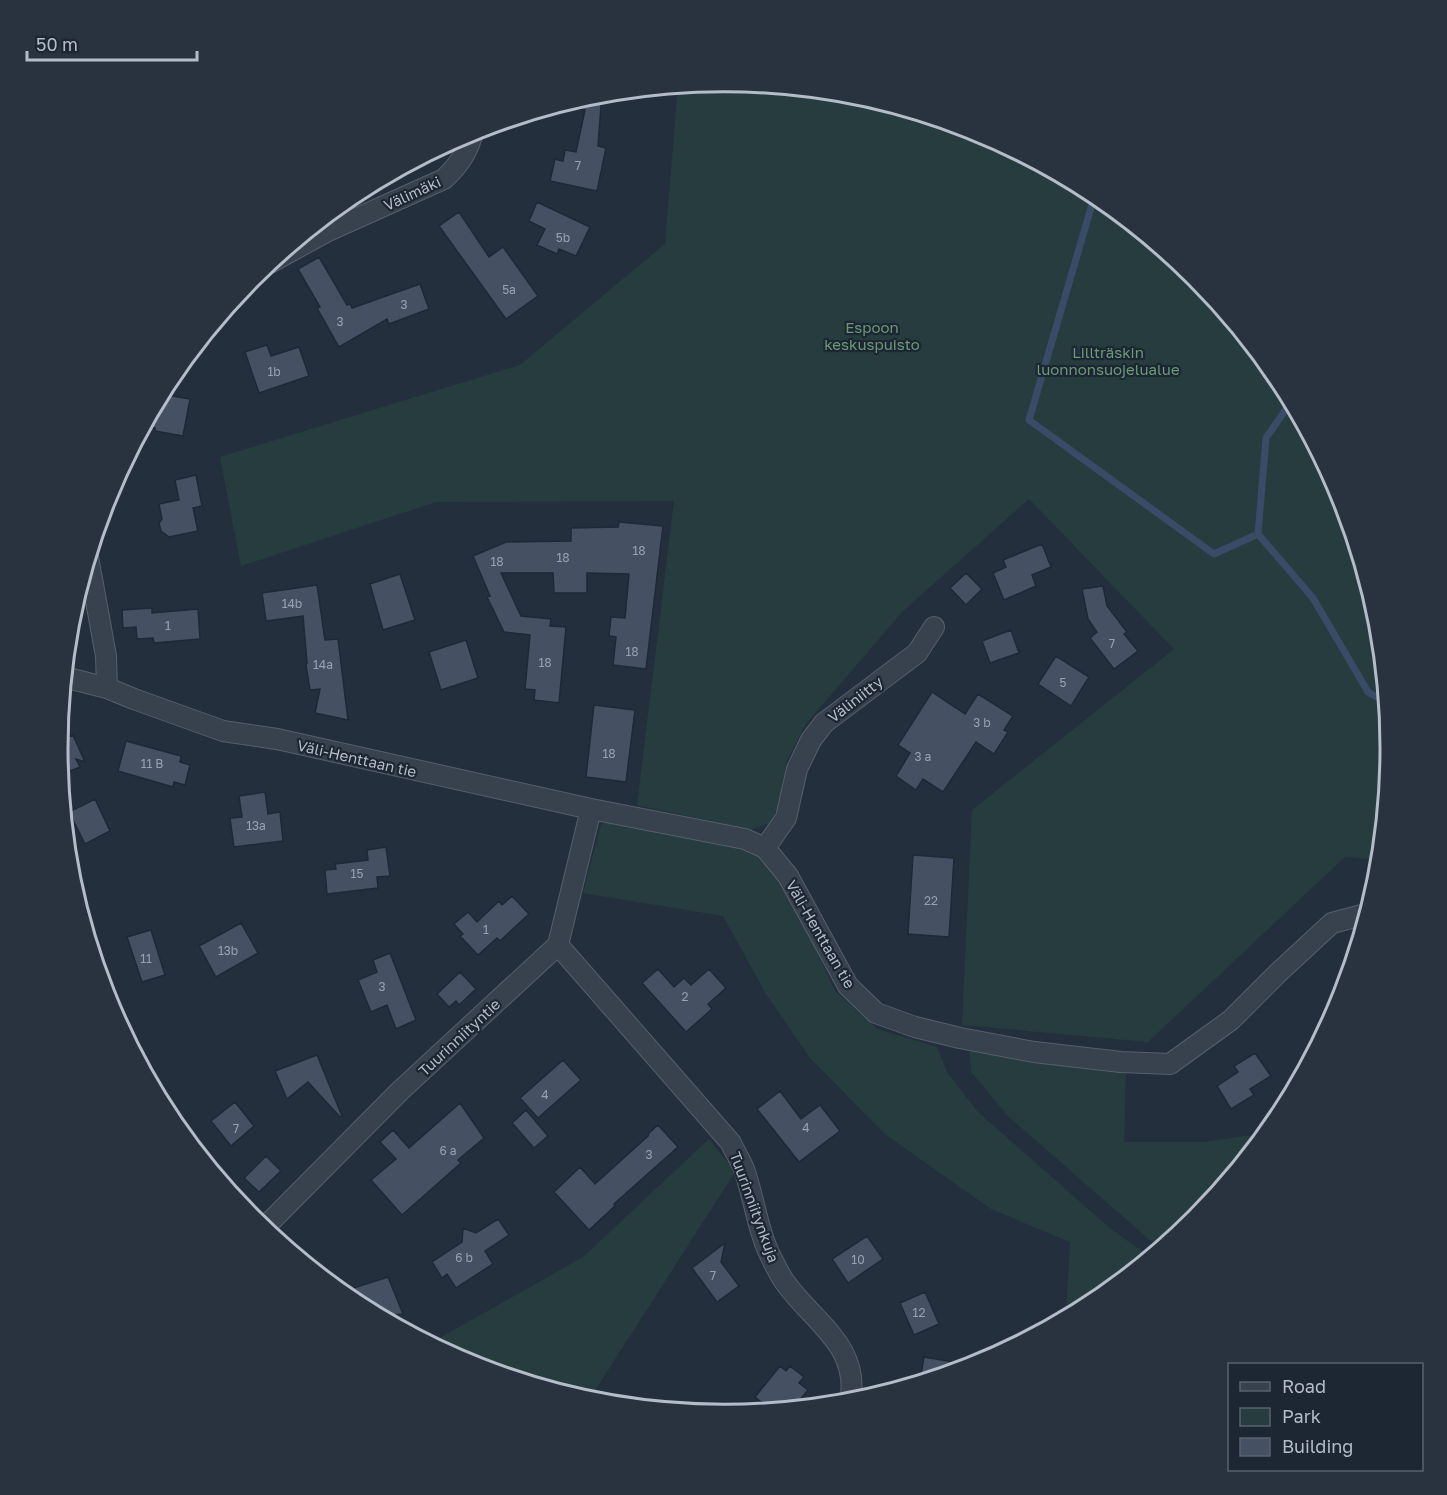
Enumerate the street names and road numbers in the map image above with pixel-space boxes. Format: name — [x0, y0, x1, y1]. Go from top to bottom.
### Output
street label: Välimäki — [381, 172, 443, 214]
street label: Väliniitty — [824, 672, 886, 726]
street label: Väli-Henttaan tie — [296, 736, 419, 781]
street label: Väli-Henttaan tie — [783, 877, 859, 992]
street label: Tuurinniityntie — [414, 994, 504, 1079]
street label: Tuurinniitynkuja — [727, 1149, 783, 1265]

